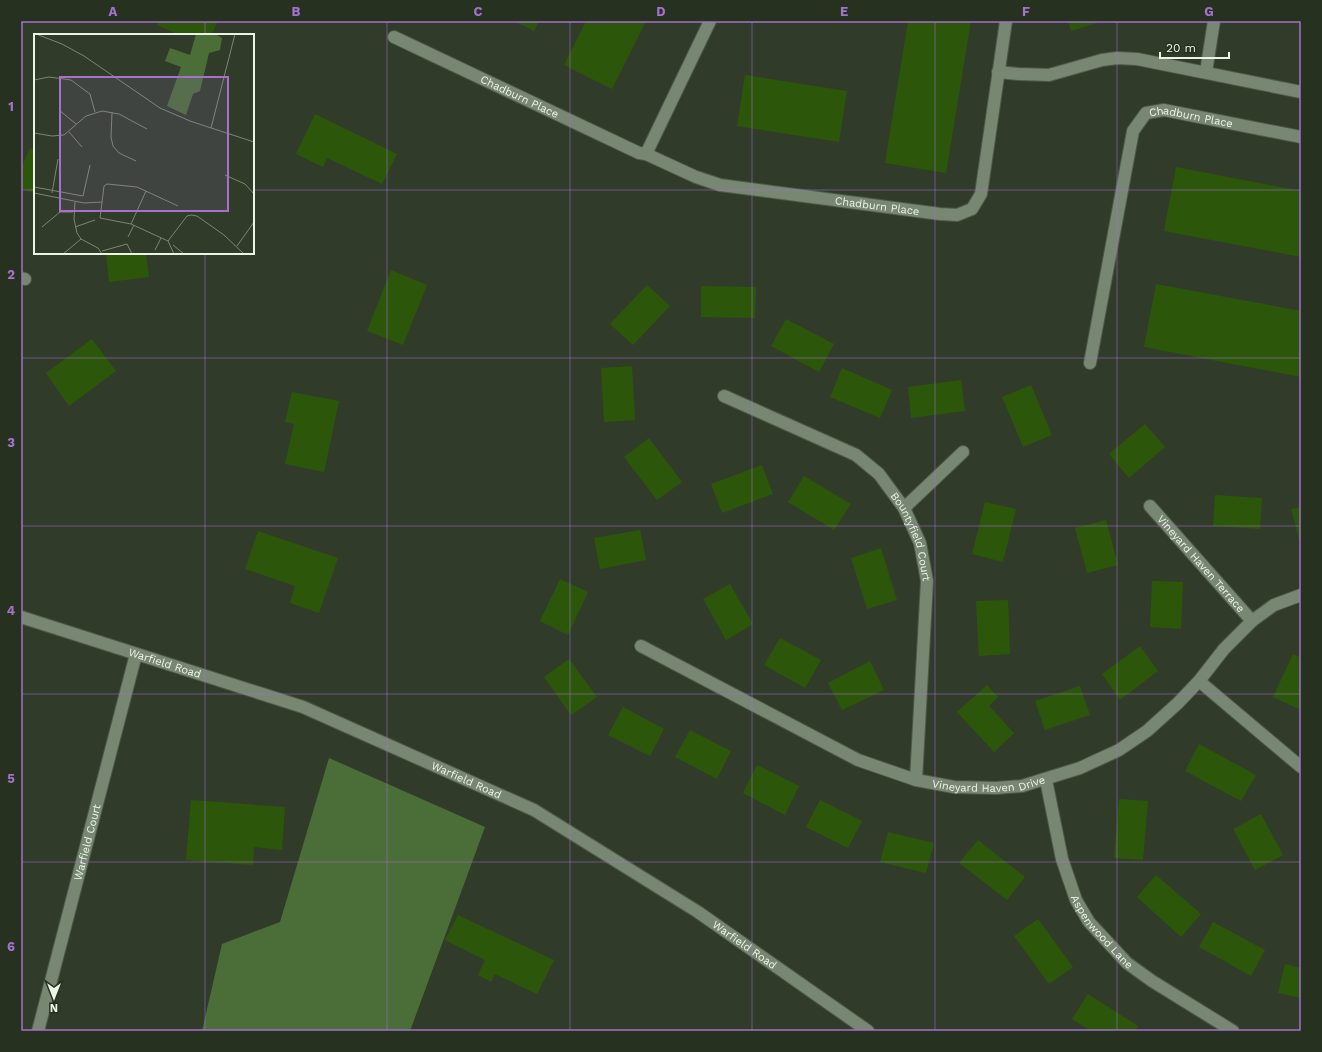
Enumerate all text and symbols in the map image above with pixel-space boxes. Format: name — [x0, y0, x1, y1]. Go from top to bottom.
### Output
text: A — [109, 4, 118, 19]
text: B — [292, 4, 301, 19]
text: C — [474, 4, 483, 19]
text: D — [656, 4, 666, 19]
text: E — [840, 4, 848, 19]
text: F — [1022, 4, 1030, 19]
text: G — [1204, 4, 1214, 19]
inset map — [34, 34, 254, 254]
scale bar — [1160, 34, 1229, 60]
text: 20 m — [1166, 41, 1196, 55]
street label: Chadburn Place — [478, 73, 561, 121]
text: 1 — [8, 99, 14, 114]
street label: Chadburn Place — [1148, 104, 1234, 130]
street label: Chadburn Place — [834, 194, 920, 218]
text: 2 — [7, 267, 15, 282]
text: 3 — [7, 435, 15, 450]
street label: Bountyfield Court — [888, 490, 933, 582]
street label: Vineyard Haven Terrace — [1154, 513, 1247, 615]
text: 4 — [7, 603, 16, 618]
street label: Warfield Road — [127, 646, 203, 681]
street label: Warfield Road — [429, 759, 503, 802]
text: 5 — [7, 771, 15, 786]
street label: Vineyard Haven Drive — [931, 773, 1047, 795]
street label: Warfield Court — [71, 803, 104, 882]
street label: Aspenwood Lane — [1068, 893, 1135, 972]
street label: Warfield Road — [710, 918, 779, 972]
text: 6 — [7, 939, 15, 954]
north arrow — [34, 978, 74, 1018]
text: N — [50, 1001, 58, 1014]

